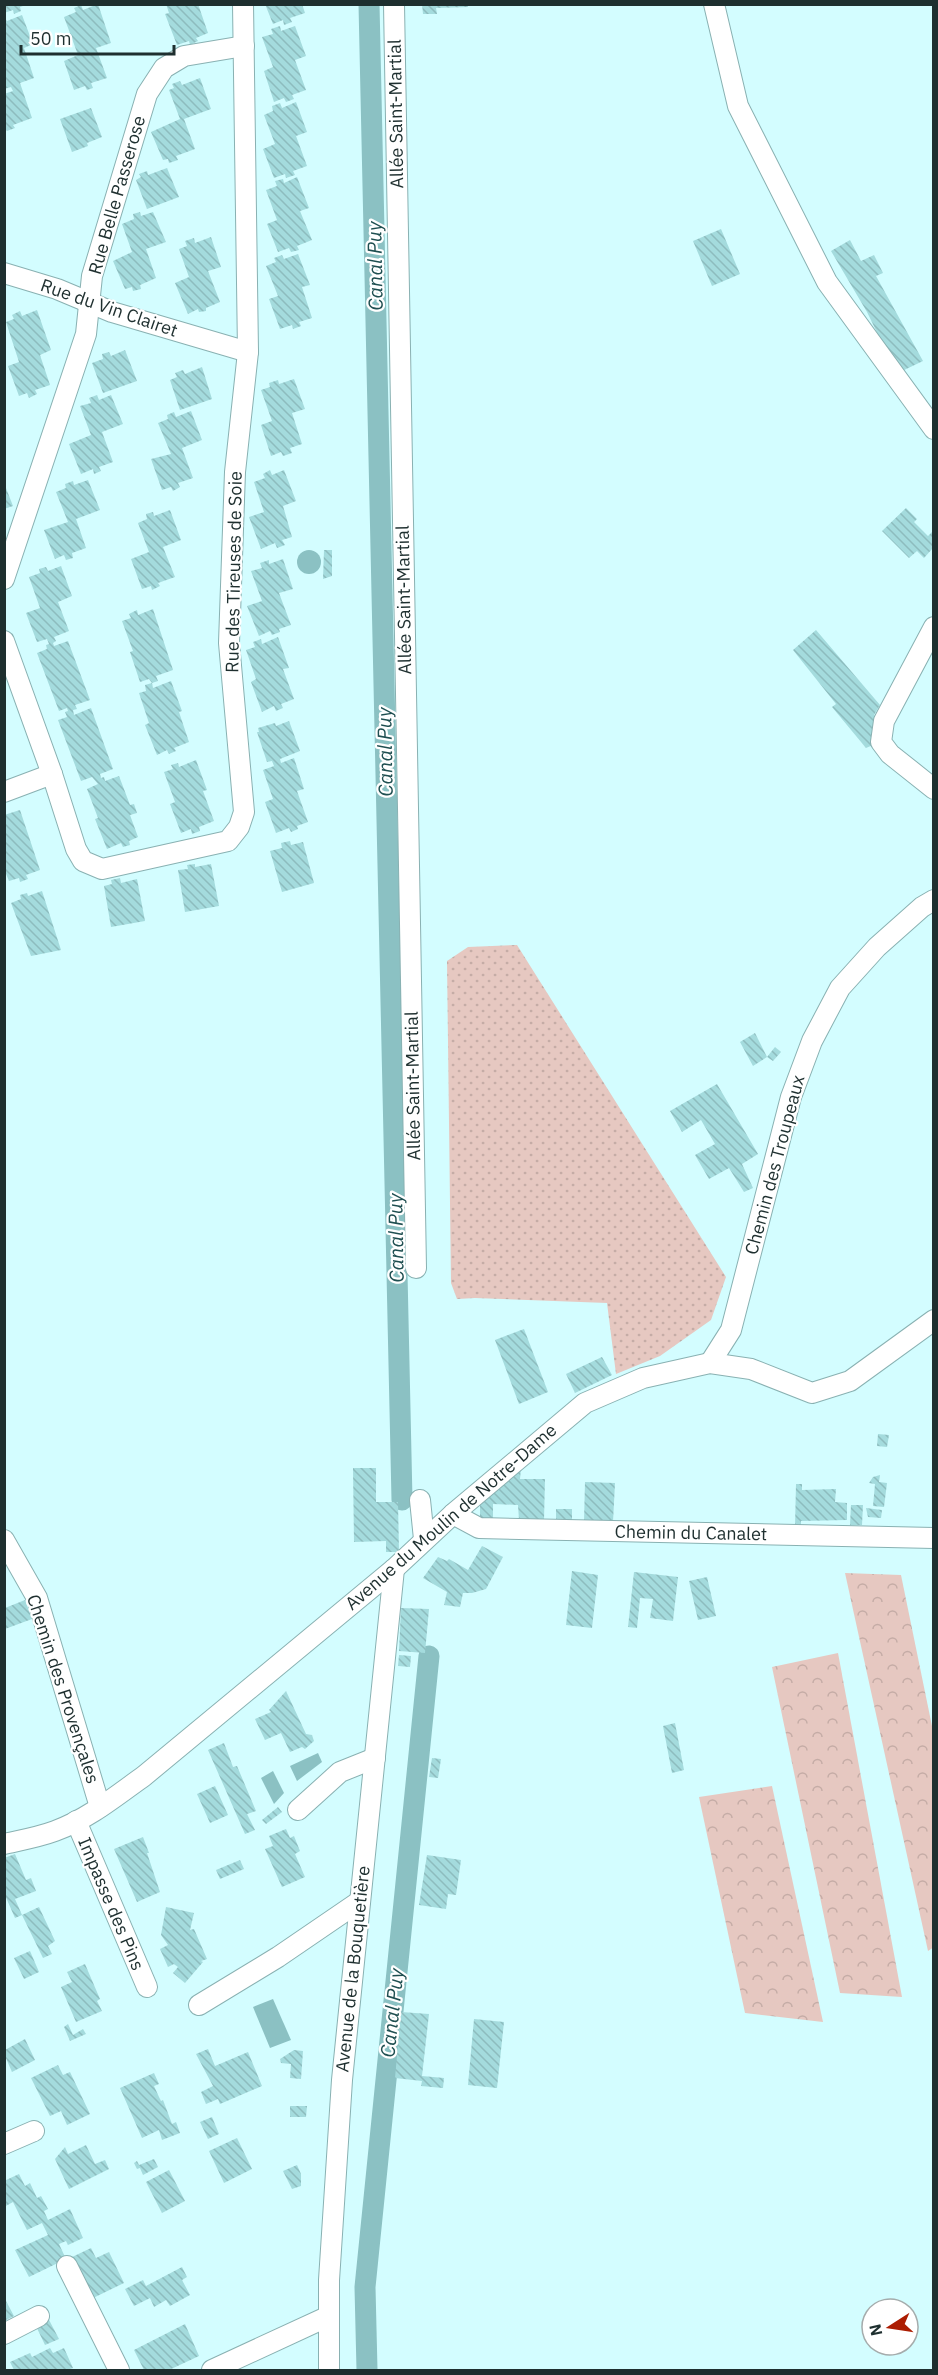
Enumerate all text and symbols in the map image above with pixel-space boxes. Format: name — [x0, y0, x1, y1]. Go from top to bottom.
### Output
scale bar — [21, 18, 174, 56]
text: 50 m — [30, 27, 72, 50]
street label: Allée Saint-Martial — [383, 39, 408, 189]
street label: Rue Belle Passerose — [83, 113, 150, 277]
water label: Canal Puy — [360, 220, 389, 311]
street label: Rue du Vin Clairet — [38, 273, 181, 342]
street label: Rue des Tireuses de Soie — [220, 471, 247, 673]
street label: Allée Saint-Martial — [391, 525, 416, 675]
water label: Canal Puy — [370, 706, 399, 797]
street label: Allée Saint-Martial — [400, 1011, 425, 1161]
street label: Chemin des Troupeaux — [739, 1073, 810, 1257]
water label: Canal Puy — [381, 1192, 410, 1283]
street label: Avenue du Moulin de Notre-Dame — [340, 1418, 561, 1615]
street label: Chemin du Canalet — [615, 1520, 768, 1545]
street label: Chemin des Provençales — [22, 1591, 105, 1786]
street label: Impasse des Pins — [73, 1834, 150, 1974]
street label: Avenue de la Bouquetière — [330, 1865, 375, 2073]
water label: Canal Puy — [373, 1966, 410, 2059]
north arrow — [860, 2297, 920, 2357]
text: N — [864, 2322, 886, 2338]

